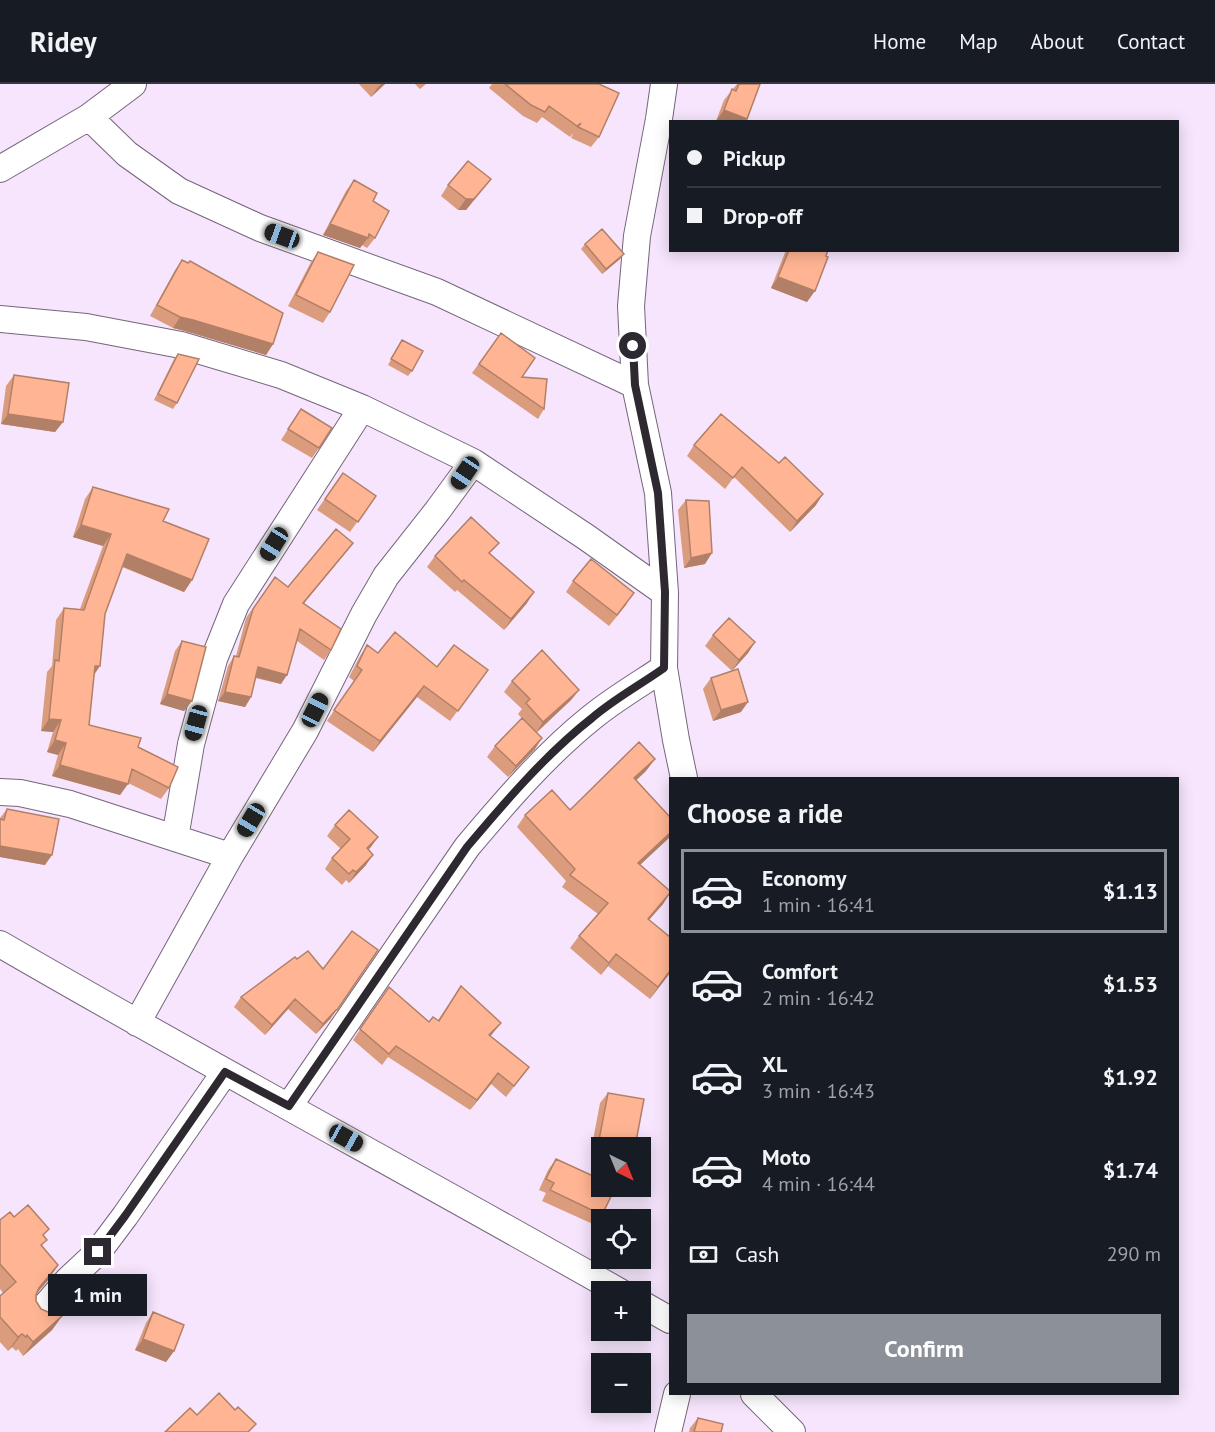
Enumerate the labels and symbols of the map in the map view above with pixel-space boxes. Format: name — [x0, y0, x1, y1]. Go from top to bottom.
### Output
car — [262, 221, 302, 251]
route start — [619, 332, 646, 359]
car — [447, 453, 483, 493]
car — [257, 524, 291, 564]
car — [299, 690, 331, 730]
car — [183, 703, 209, 743]
car — [234, 800, 268, 840]
car — [326, 1121, 366, 1155]
north arrow — [591, 1137, 651, 1197]
route end — [84, 1238, 111, 1265]
callout: 1 min — [48, 1273, 148, 1315]

